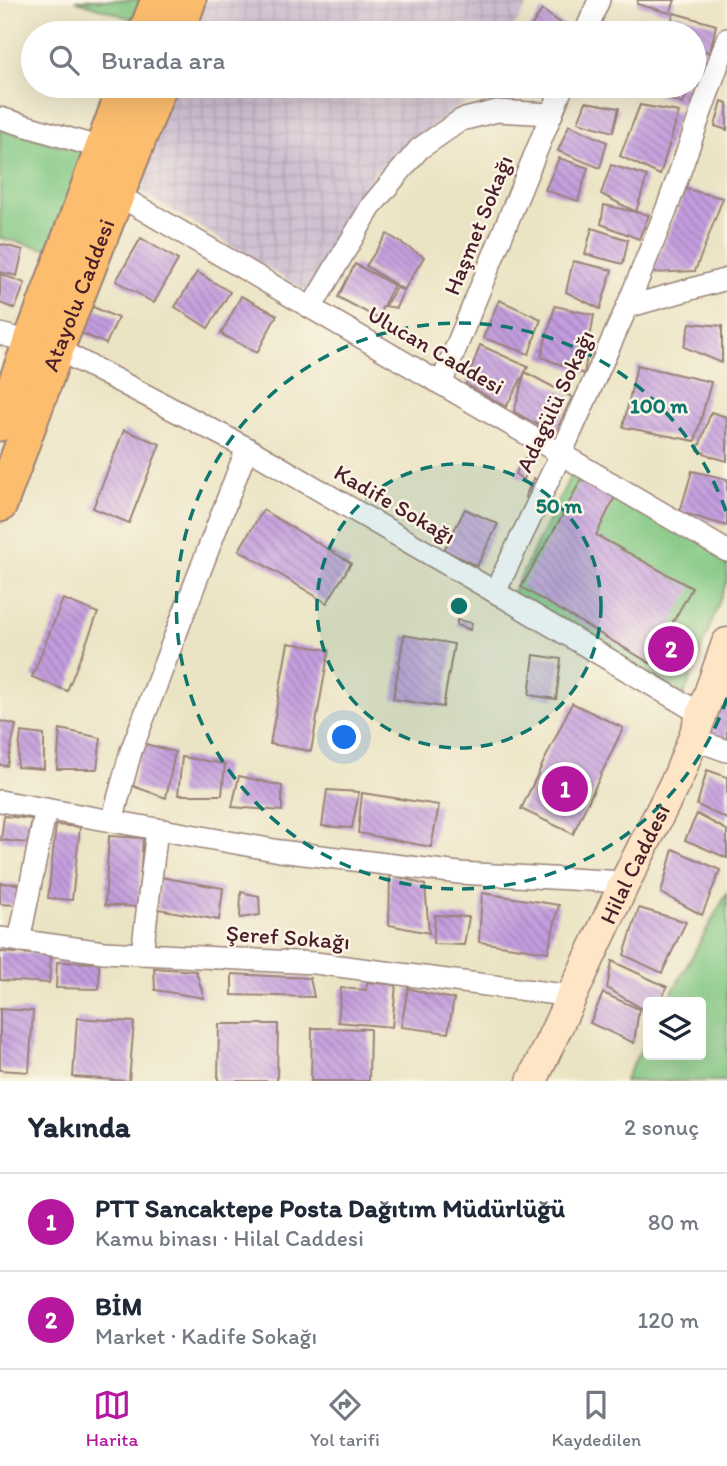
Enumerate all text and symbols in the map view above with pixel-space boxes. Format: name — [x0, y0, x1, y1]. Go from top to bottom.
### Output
search box — [21, 21, 706, 98]
icon: search — [45, 41, 83, 79]
text: Burada ara — [101, 44, 225, 76]
street label: Haşmet Sokağı — [437, 151, 519, 299]
street label: Atayolu Caddesi — [36, 215, 121, 375]
street label: Ulucan Caddesi — [363, 300, 509, 400]
street label: Adagülü Sokağı — [510, 325, 600, 477]
text: 100 m — [630, 393, 688, 418]
street label: Kadife Sokağı — [329, 458, 461, 550]
text: 50 m — [536, 493, 583, 518]
centre of rings — [447, 594, 471, 618]
pin: 2 — [648, 623, 694, 675]
your location — [327, 720, 361, 754]
pin: 1 — [542, 763, 588, 815]
street label: Hilal Caddesi — [593, 799, 676, 929]
street label: Şeref Sokağı — [225, 919, 351, 955]
map controls — [643, 997, 706, 1060]
button: layers — [643, 997, 706, 1060]
text: Yakında — [28, 1108, 130, 1145]
text: 2 sonuç — [624, 1113, 699, 1141]
text: PTT Sancaktepe Posta Dağıtım Müdürlüğü — [95, 1192, 565, 1224]
text: 1 — [46, 1208, 56, 1236]
text: 80 m — [648, 1208, 699, 1236]
text: Kamu binası · Hilal Caddesi — [95, 1224, 364, 1252]
text: BİM — [95, 1290, 142, 1322]
text: 2 — [45, 1306, 57, 1334]
text: 120 m — [638, 1306, 699, 1334]
text: Market · Kadife Sokağı — [95, 1322, 317, 1350]
tab: Harita — [86, 1386, 138, 1451]
tab: Yol tarifi — [310, 1386, 380, 1451]
tab: Kaydedilen — [551, 1386, 641, 1451]

